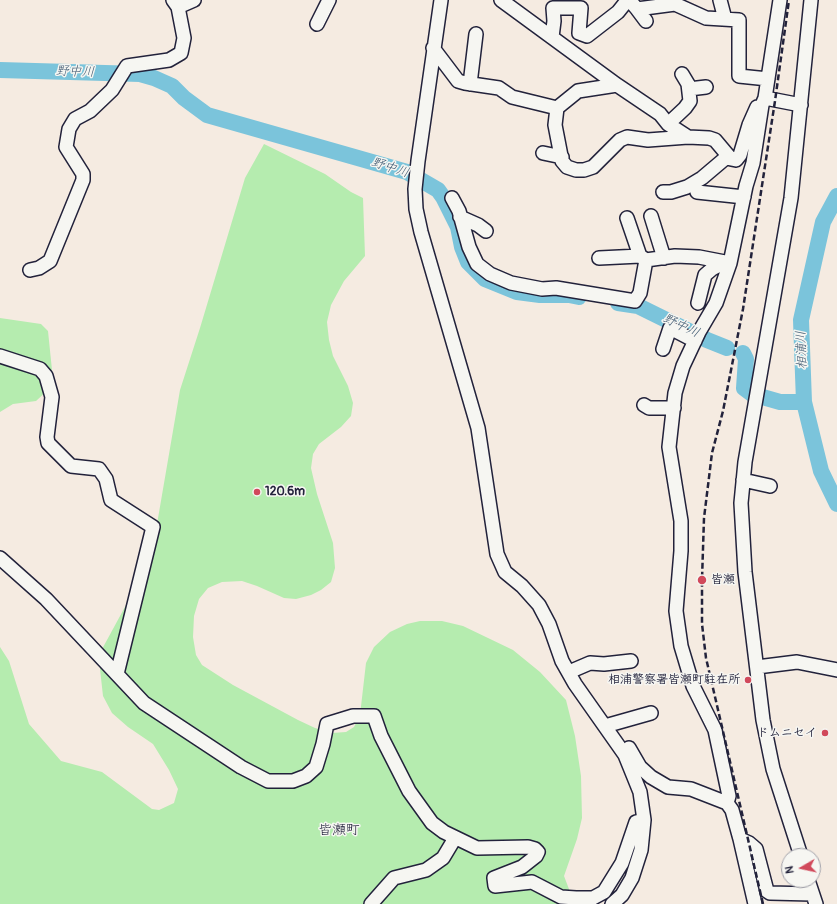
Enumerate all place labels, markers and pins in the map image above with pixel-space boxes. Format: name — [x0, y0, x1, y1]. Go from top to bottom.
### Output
place label: 120.6m — [265, 485, 305, 499]
marker: 120.6m — [252, 487, 262, 497]
place label: 皆瀬 — [711, 573, 735, 587]
marker: 皆瀬 — [696, 574, 708, 586]
place label: 相浦警察署皆瀬町駐在所 — [608, 673, 740, 687]
marker: 相浦警察署皆瀬町駐在所 — [743, 675, 753, 685]
place label: ドムニセイ — [757, 726, 817, 740]
marker: ドムニセイ — [820, 728, 830, 738]

